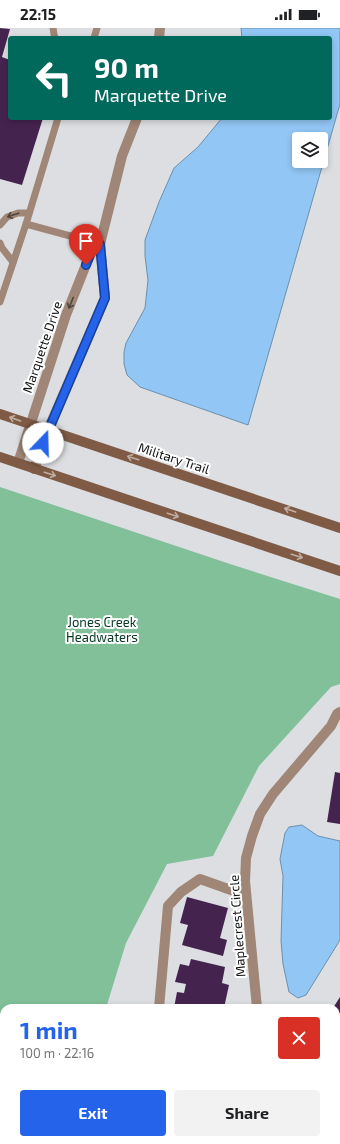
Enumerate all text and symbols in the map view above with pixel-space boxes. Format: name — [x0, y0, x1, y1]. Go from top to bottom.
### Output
text: 22:15 — [20, 5, 56, 23]
text: 90 m — [94, 50, 159, 84]
icon: left — [28, 52, 80, 104]
text: Marquette Drive — [94, 84, 227, 106]
map controls — [292, 132, 328, 168]
button: layers — [292, 132, 328, 168]
one-way arrow — [7, 212, 20, 219]
pin — [69, 224, 103, 265]
icon: arrive — [75, 230, 97, 252]
one-way arrow — [66, 296, 74, 308]
street label: Marquette Drive — [19, 299, 65, 395]
one-way arrow — [9, 415, 22, 422]
position arrow — [22, 422, 64, 464]
street label: Military Trail — [136, 439, 212, 477]
one-way arrow — [127, 454, 139, 462]
one-way arrow — [44, 471, 56, 479]
one-way arrow — [284, 506, 296, 514]
one-way arrow — [167, 512, 179, 520]
one-way arrow — [290, 553, 302, 561]
park label: Jones Creek Headwaters — [66, 614, 138, 645]
street label: Maplecrest Circle — [225, 874, 249, 978]
text: 1 min — [20, 1015, 78, 1044]
button: close — [278, 1017, 320, 1059]
text: 100 m · 22:16 — [20, 1045, 94, 1061]
button: Exit — [20, 1090, 166, 1136]
button: Share — [174, 1090, 320, 1136]

